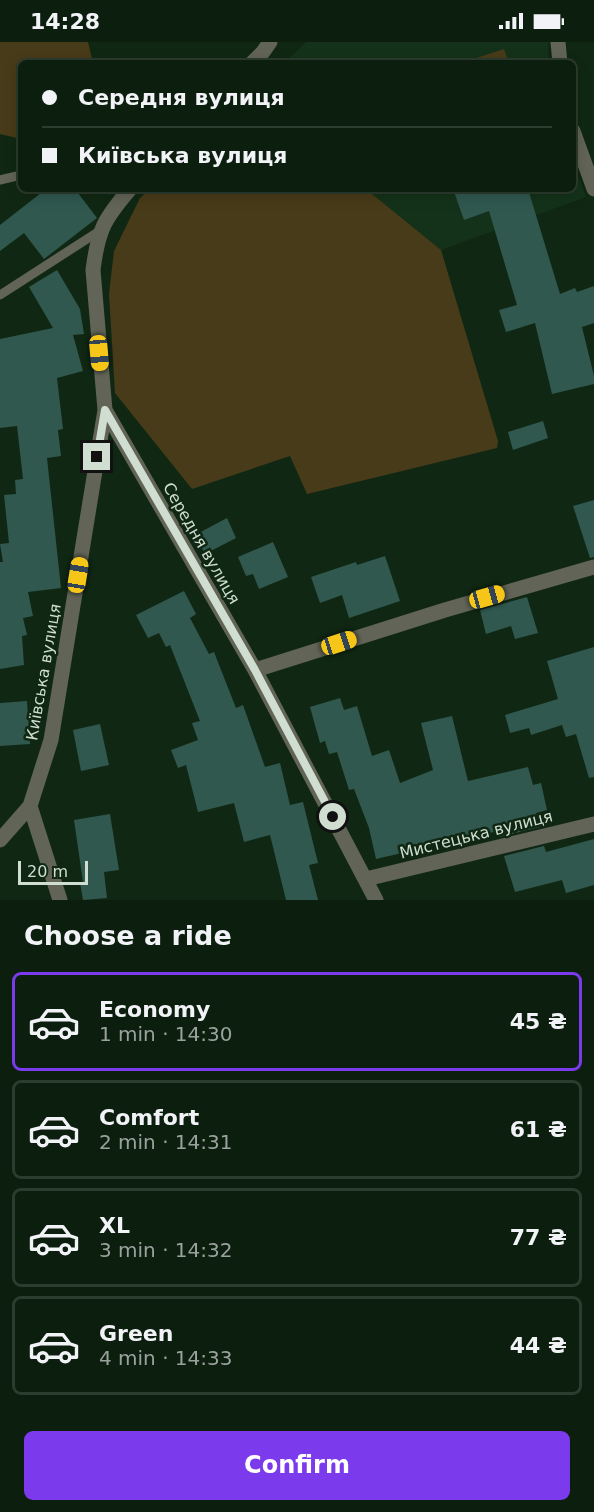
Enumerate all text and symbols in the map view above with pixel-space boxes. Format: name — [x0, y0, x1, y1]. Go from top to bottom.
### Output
text: 14:28 — [30, 9, 100, 34]
text: Середня вулиця — [78, 85, 285, 110]
text: Київська вулиця — [78, 143, 287, 168]
car — [88, 334, 110, 372]
route end — [83, 443, 110, 470]
street label: Середня вулиця — [159, 479, 244, 607]
car — [66, 556, 90, 594]
car — [467, 583, 507, 611]
street label: Київська вулиця — [22, 602, 65, 742]
car — [319, 629, 359, 657]
route start — [319, 803, 346, 830]
street label: Мистецька вулиця — [398, 806, 555, 863]
scale bar — [18, 858, 88, 886]
text: 20 m — [27, 862, 68, 881]
text: Choose a ride — [24, 920, 232, 951]
icon: car — [27, 995, 81, 1049]
text: Economy — [99, 997, 210, 1022]
text: 45 ₴ — [510, 1009, 567, 1034]
text: 1 min · 14:30 — [99, 1022, 233, 1046]
icon: car — [27, 1103, 81, 1157]
text: Comfort — [99, 1105, 199, 1130]
text: 61 ₴ — [510, 1117, 567, 1142]
text: 2 min · 14:31 — [99, 1130, 233, 1154]
icon: car — [27, 1211, 81, 1265]
text: XL — [99, 1213, 130, 1238]
text: 77 ₴ — [510, 1225, 567, 1250]
text: 3 min · 14:32 — [99, 1238, 233, 1262]
icon: car — [27, 1319, 81, 1373]
text: Green — [99, 1321, 173, 1346]
text: 44 ₴ — [510, 1333, 567, 1358]
text: 4 min · 14:33 — [99, 1346, 233, 1370]
button: Confirm — [24, 1431, 570, 1500]

